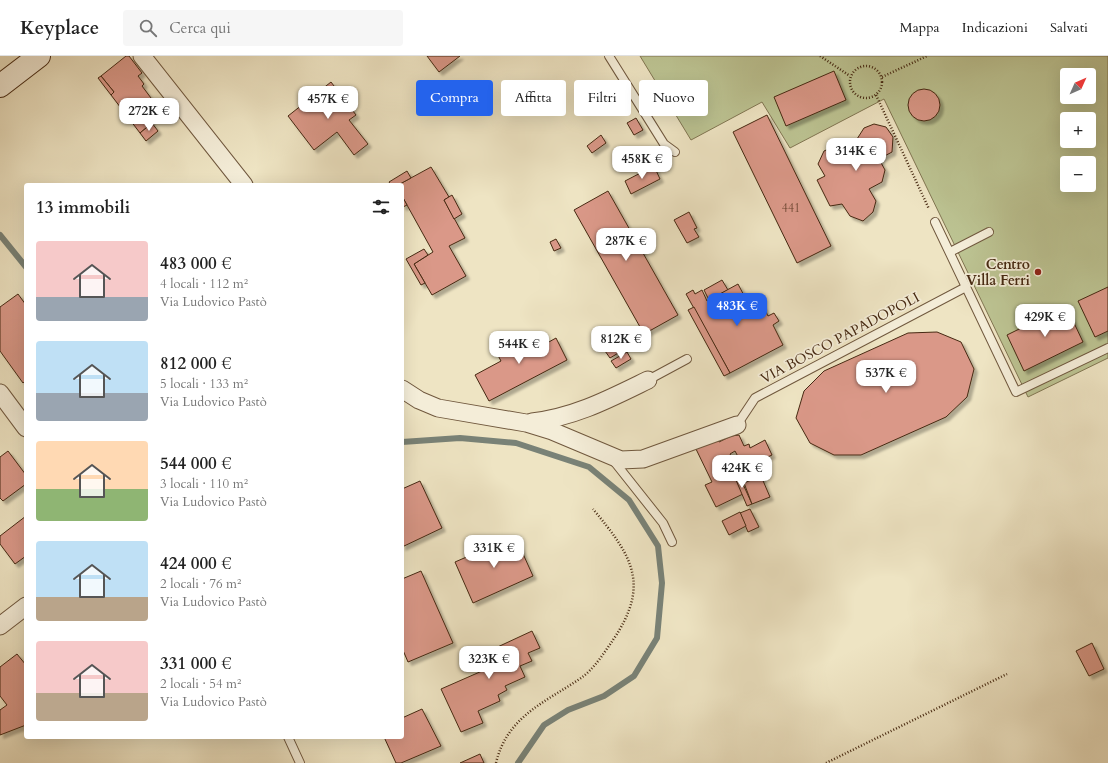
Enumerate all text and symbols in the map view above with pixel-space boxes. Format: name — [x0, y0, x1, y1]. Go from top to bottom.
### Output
search box — [123, 10, 403, 46]
text: Keyplace — [20, 15, 99, 41]
icon: search — [137, 17, 159, 39]
text: Cerca qui — [169, 18, 231, 38]
text: Mappa — [899, 18, 940, 37]
text: Indicazioni — [962, 18, 1028, 37]
text: Salvati — [1050, 18, 1088, 37]
north arrow — [1060, 68, 1096, 104]
map controls — [1060, 68, 1096, 192]
chip: Compra — [416, 80, 493, 116]
chip: Affitta — [501, 80, 566, 116]
chip: Filtri — [574, 80, 631, 116]
chip: Nuovo — [639, 80, 708, 116]
pin: 457K € — [295, 86, 361, 120]
text: 457K € — [307, 90, 349, 108]
pin: 272K € — [116, 98, 182, 132]
text: 272K € — [128, 102, 170, 120]
button: + — [1060, 112, 1096, 148]
pin: 314K € — [823, 138, 889, 172]
text: 314K € — [835, 142, 877, 160]
pin: 458K € — [609, 146, 675, 180]
text: 458K € — [621, 150, 663, 168]
button: − — [1060, 156, 1096, 192]
text: 13 immobili — [36, 196, 130, 219]
icon: filters — [370, 196, 392, 218]
house number: 441 — [782, 200, 800, 216]
pin: 287K € — [593, 228, 659, 262]
text: 287K € — [605, 232, 647, 250]
text: 483 000 € — [160, 252, 232, 275]
place label: Centro Villa Ferri — [966, 255, 1031, 290]
icon: home — [68, 257, 116, 305]
marker: Centro Villa Ferri — [1033, 267, 1043, 277]
text: 4 locali · 112 m² — [160, 275, 248, 293]
street label: VIA BOSCO PAPADOPOLI — [757, 288, 923, 388]
text: Via Ludovico Pastò — [160, 293, 267, 311]
pin: 483K € — [704, 293, 770, 327]
text: 483K € — [716, 297, 758, 315]
pin: 429K € — [1012, 304, 1078, 338]
text: 429K € — [1024, 308, 1066, 326]
pin: 812K € — [588, 326, 654, 360]
text: 812K € — [600, 330, 642, 348]
pin: 544K € — [486, 331, 552, 365]
text: 544K € — [498, 335, 540, 353]
text: 812 000 € — [160, 352, 232, 375]
icon: home — [68, 357, 116, 405]
pin: 537K € — [853, 360, 919, 394]
text: 537K € — [865, 364, 907, 382]
text: 5 locali · 133 m² — [160, 375, 248, 393]
text: Via Ludovico Pastò — [160, 393, 267, 411]
text: 544 000 € — [160, 452, 232, 475]
pin: 424K € — [709, 455, 775, 489]
icon: home — [68, 457, 116, 505]
text: 424K € — [721, 459, 763, 477]
text: 3 locali · 110 m² — [160, 475, 248, 493]
text: Via Ludovico Pastò — [160, 493, 267, 511]
pin: 331K € — [461, 535, 527, 569]
text: 331K € — [473, 539, 515, 557]
text: 424 000 € — [160, 552, 232, 575]
icon: home — [68, 557, 116, 605]
text: 2 locali · 76 m² — [160, 575, 241, 593]
text: Via Ludovico Pastò — [160, 593, 267, 611]
pin: 323K € — [456, 646, 522, 680]
text: 323K € — [468, 650, 510, 668]
text: 331 000 € — [160, 652, 232, 675]
icon: home — [68, 657, 116, 705]
text: 2 locali · 54 m² — [160, 675, 241, 693]
text: Via Ludovico Pastò — [160, 693, 267, 711]

